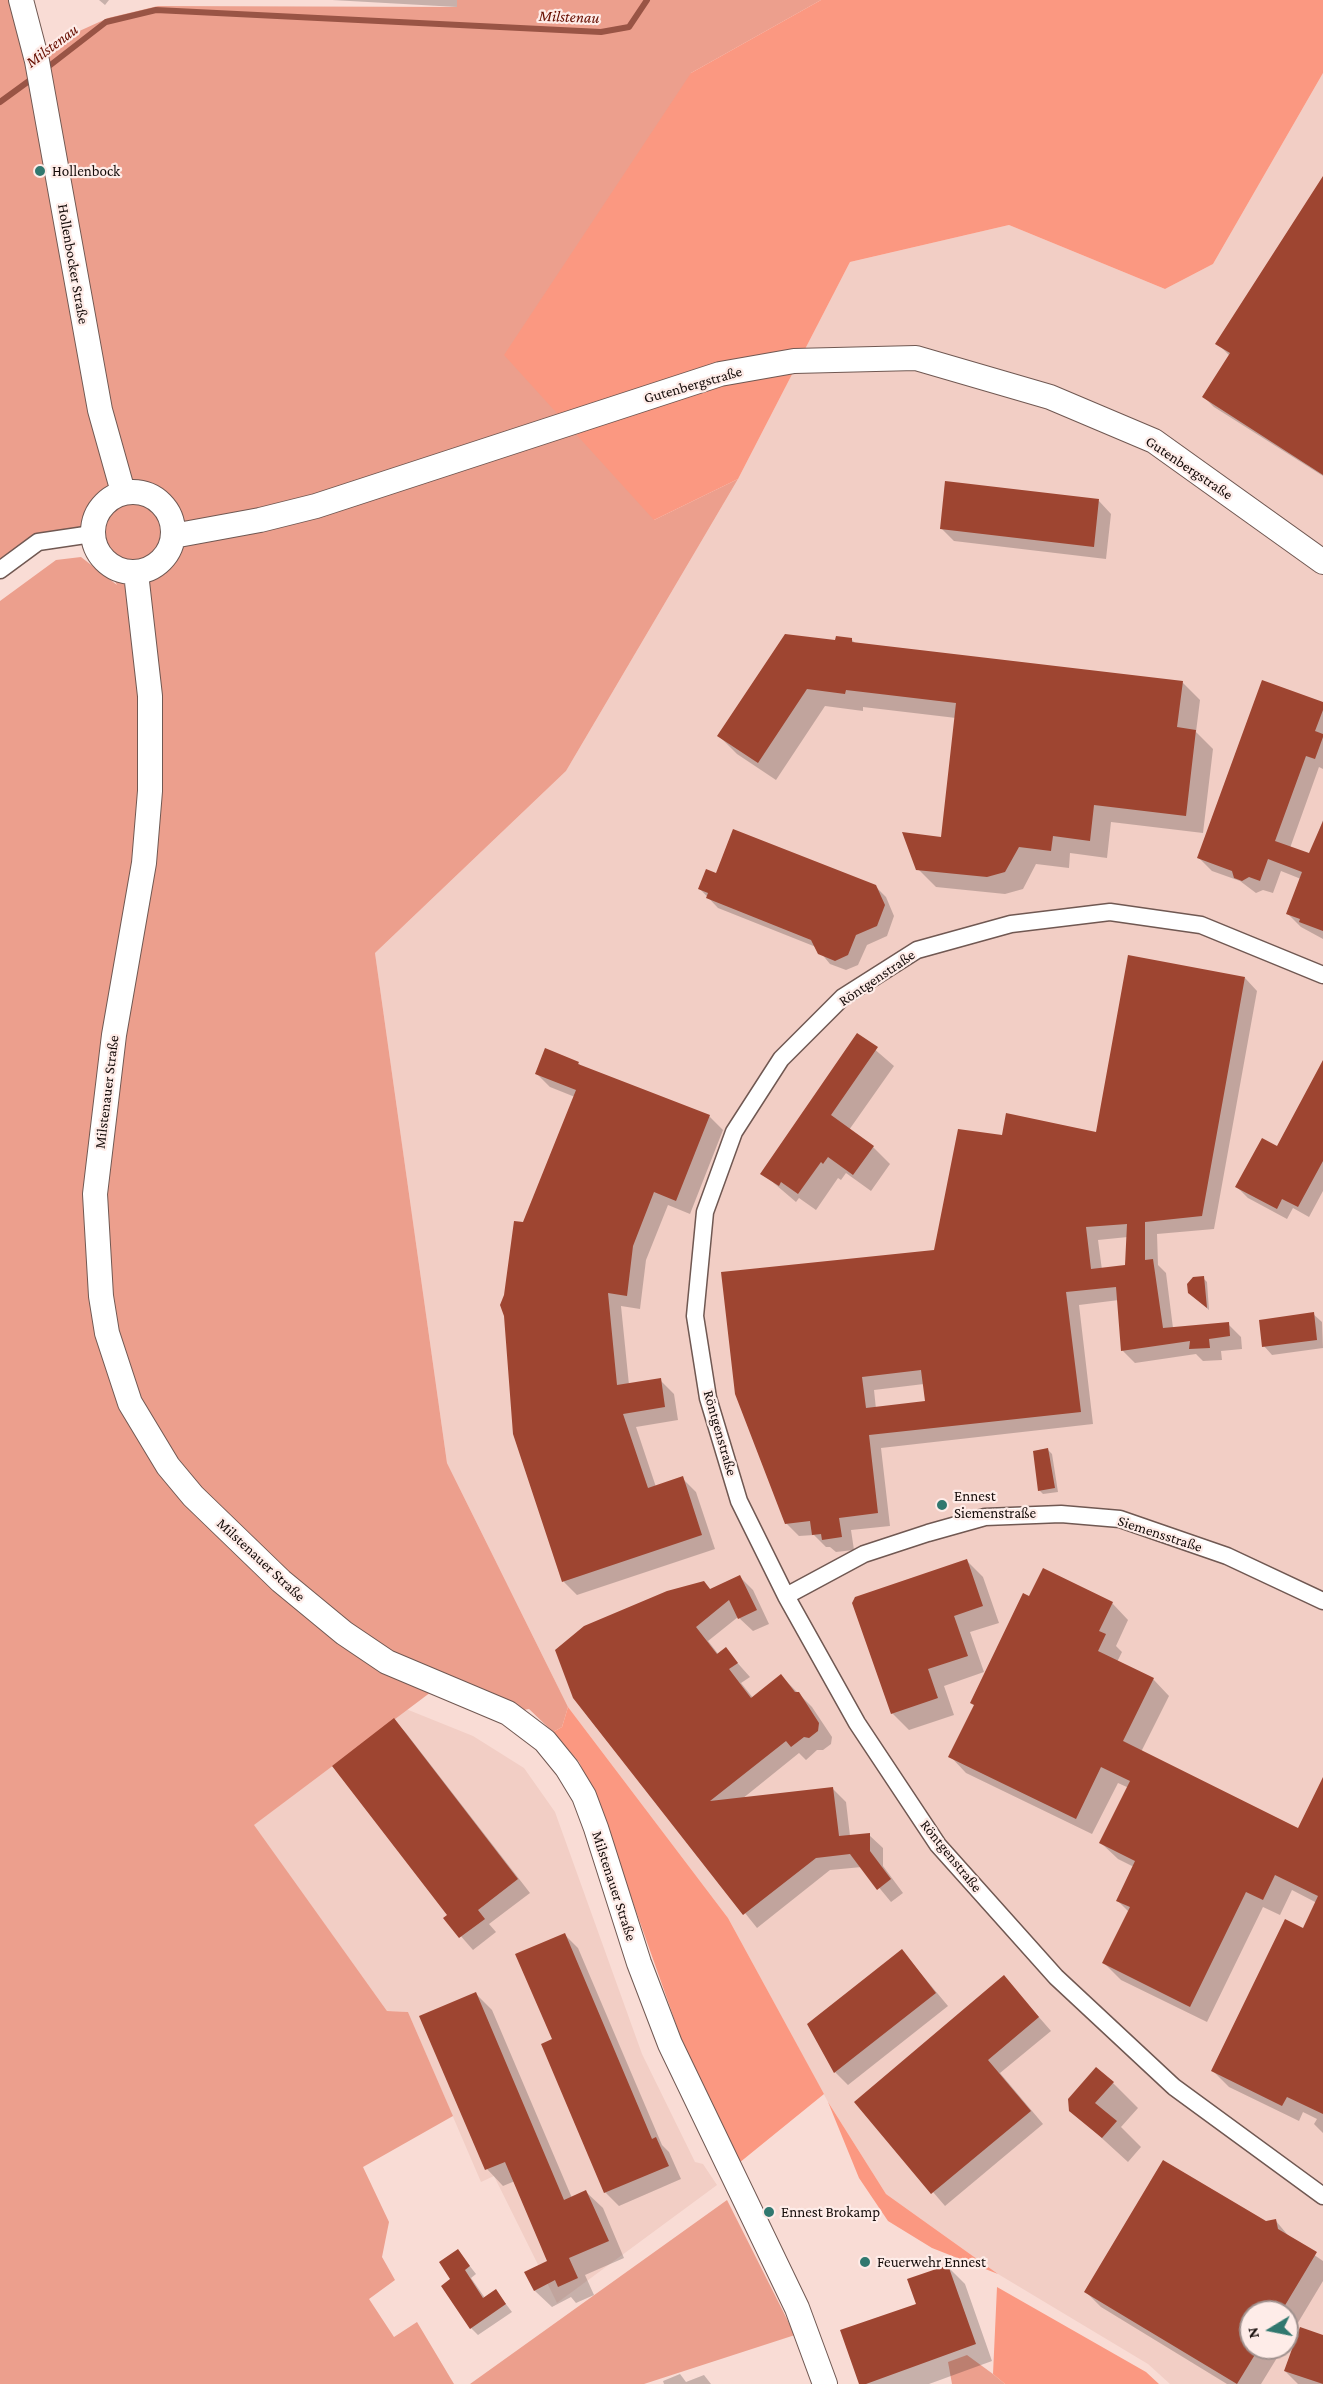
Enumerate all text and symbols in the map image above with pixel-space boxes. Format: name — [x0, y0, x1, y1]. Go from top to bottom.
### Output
water label: Milstenau — [538, 6, 600, 28]
water label: Milstenau — [22, 20, 82, 72]
place label: Hollenbock — [52, 162, 120, 180]
marker: Hollenbock — [33, 164, 47, 178]
street label: Hollenbocker Straße — [54, 202, 92, 326]
street label: Gutenbergstraße — [642, 362, 744, 408]
street label: Gutenbergstraße — [1142, 432, 1236, 504]
street label: Röntgenstraße — [835, 946, 919, 1010]
street label: Milstenauer Straße — [91, 1034, 123, 1150]
street label: Röntgenstraße — [699, 1388, 741, 1478]
place label: Ennest Siemenstraße — [954, 1487, 1036, 1522]
marker: Ennest Siemenstraße — [935, 1498, 949, 1512]
street label: Siemensstraße — [1115, 1512, 1205, 1556]
street label: Milstenauer Straße — [213, 1514, 309, 1606]
street label: Röntgenstraße — [916, 1816, 986, 1896]
street label: Milstenauer Straße — [588, 1829, 640, 1943]
place label: Ennest Brokamp — [781, 2203, 880, 2221]
marker: Ennest Brokamp — [762, 2205, 776, 2219]
place label: Feuerwehr Ennest — [877, 2253, 986, 2271]
marker: Feuerwehr Ennest — [858, 2255, 872, 2269]
north arrow — [1239, 2300, 1299, 2360]
text: N — [1243, 2326, 1262, 2340]

